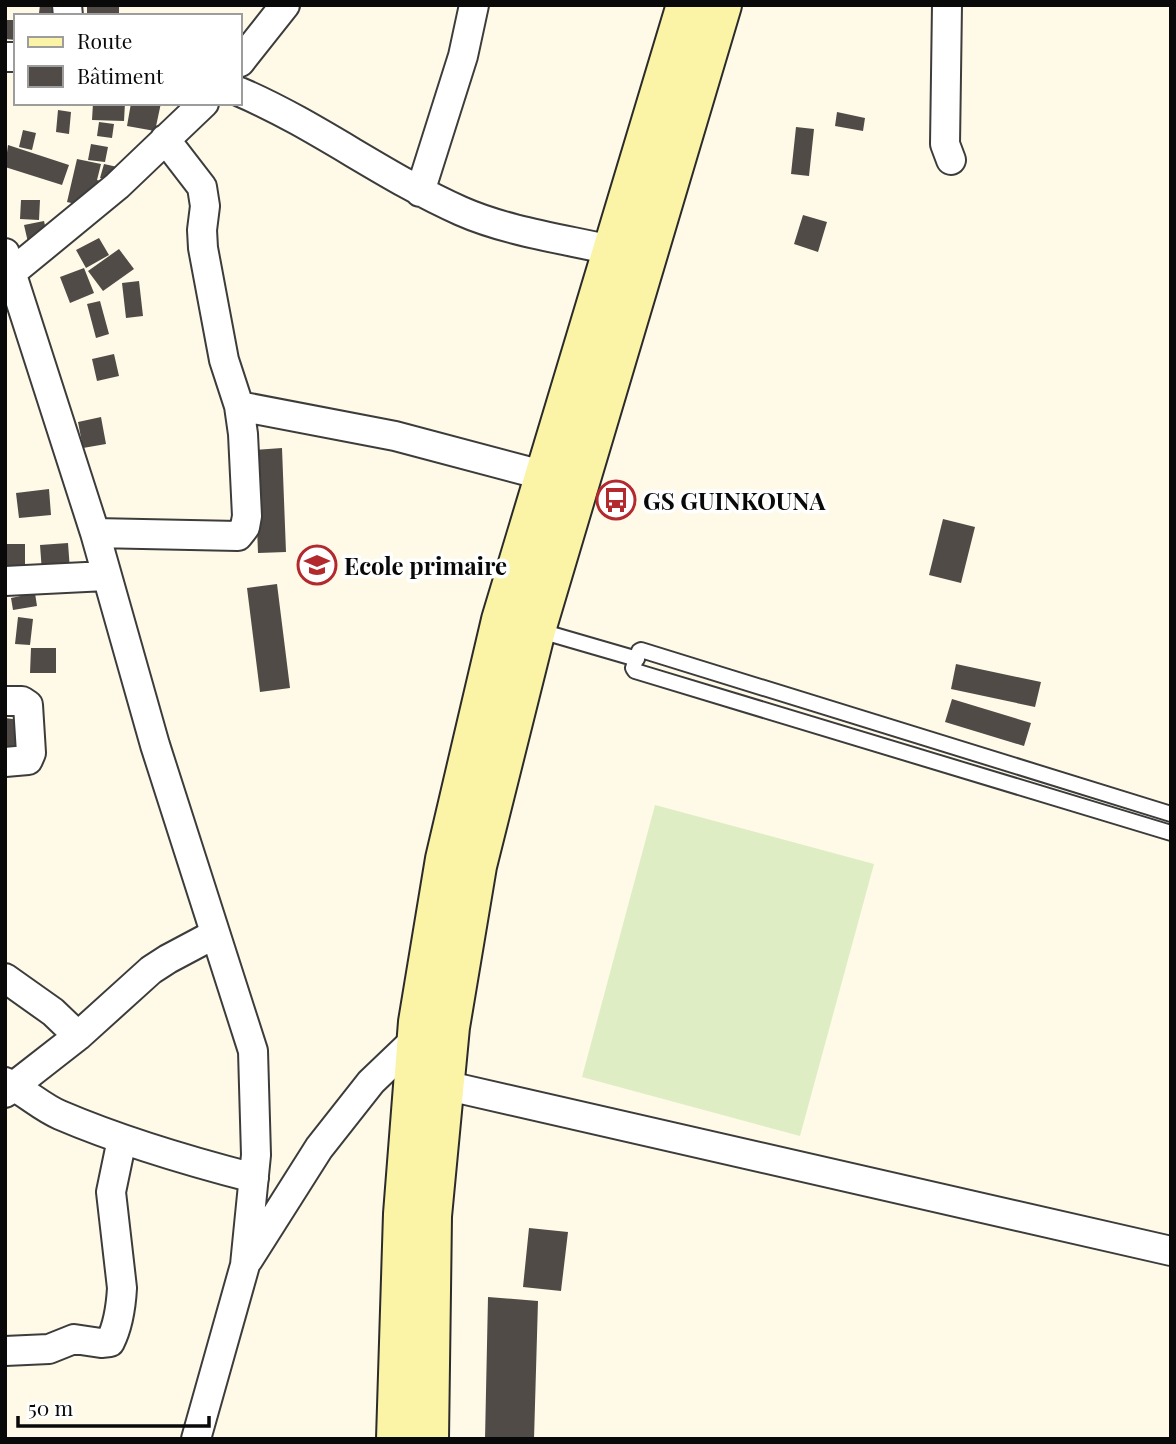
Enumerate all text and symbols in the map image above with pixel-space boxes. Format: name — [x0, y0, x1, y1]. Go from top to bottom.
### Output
legend — [14, 14, 242, 105]
text: Route — [77, 26, 132, 54]
text: Bâtiment — [77, 61, 164, 89]
bus stop icon: GS GUINKOUNA — [595, 479, 637, 521]
place label: GS GUINKOUNA — [643, 484, 826, 516]
school or university icon: Ecole primaire — [296, 544, 338, 586]
place label: Ecole primaire — [344, 549, 507, 581]
scale bar — [18, 1384, 208, 1428]
text: 50 m — [28, 1393, 74, 1421]

